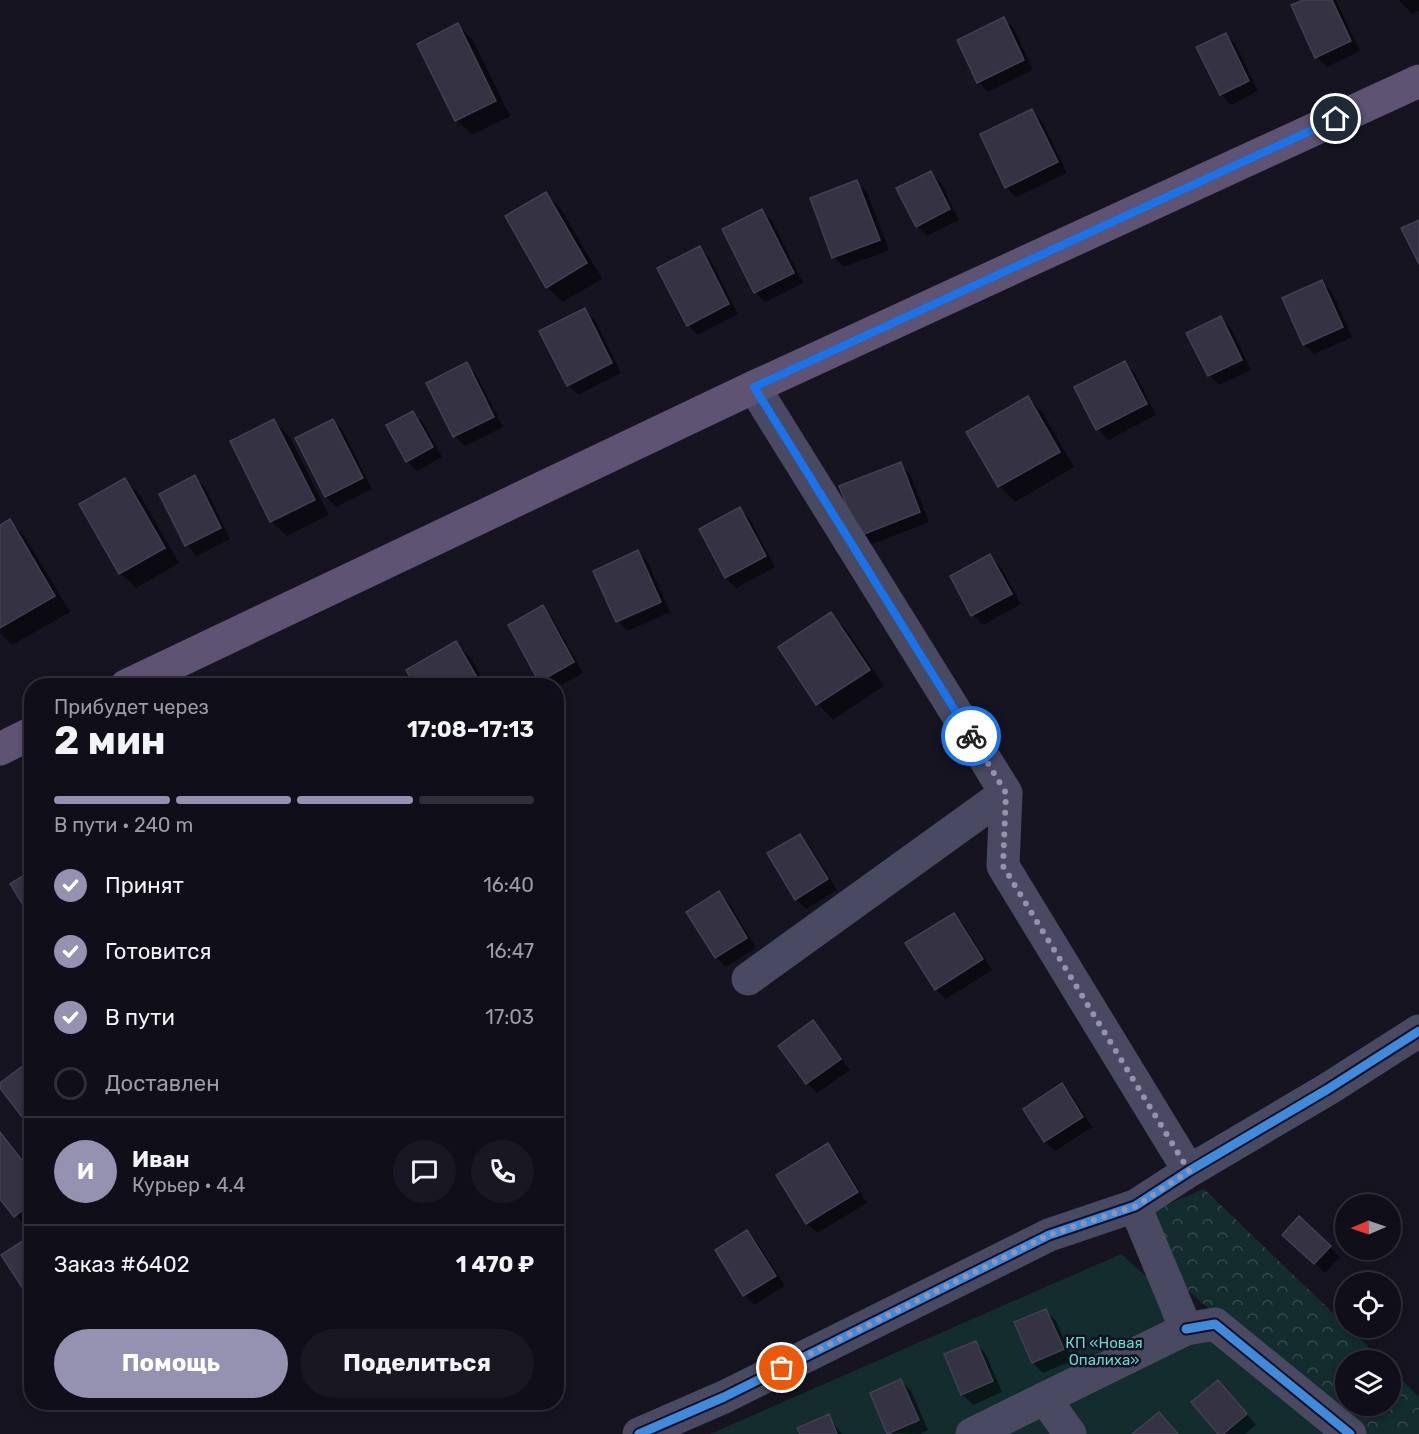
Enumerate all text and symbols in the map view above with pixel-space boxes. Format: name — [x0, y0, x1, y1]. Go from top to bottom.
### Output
pin — [1310, 93, 1361, 144]
icon: home — [1319, 102, 1352, 135]
text: Прибудет через — [54, 695, 209, 719]
courier — [941, 706, 1001, 766]
text: 17:08–17:13 — [407, 716, 534, 743]
text: 2 мин — [54, 718, 166, 764]
icon: bike — [955, 720, 988, 753]
text: В пути · 240 m — [54, 813, 193, 837]
icon: check — [54, 869, 87, 902]
text: Принят — [105, 872, 184, 899]
text: 16:40 — [483, 873, 534, 897]
icon: check — [54, 935, 87, 968]
text: Готовится — [105, 938, 211, 965]
text: 16:47 — [486, 939, 534, 963]
icon: check — [54, 1001, 87, 1034]
text: В пути — [105, 1004, 175, 1031]
text: 17:03 — [485, 1005, 534, 1029]
text: Доставлен — [105, 1070, 220, 1097]
button: chat — [393, 1140, 456, 1203]
button: phone — [471, 1140, 534, 1203]
text: Иван — [132, 1146, 190, 1173]
text: И — [77, 1158, 94, 1185]
text: Курьер · 4.4 — [132, 1173, 245, 1197]
north arrow — [1335, 1194, 1401, 1260]
map controls — [1335, 1194, 1401, 1416]
text: Заказ #6402 — [54, 1251, 190, 1278]
text: 1 470 ₽ — [456, 1251, 534, 1278]
button: locate — [1335, 1272, 1401, 1338]
button: Помощь — [54, 1329, 288, 1398]
button: Поделиться — [300, 1329, 534, 1398]
park label: КП «Новая Опалиха» — [1065, 1334, 1143, 1369]
pin — [756, 1342, 807, 1393]
button: layers — [1335, 1350, 1401, 1416]
icon: bag — [765, 1351, 798, 1384]

